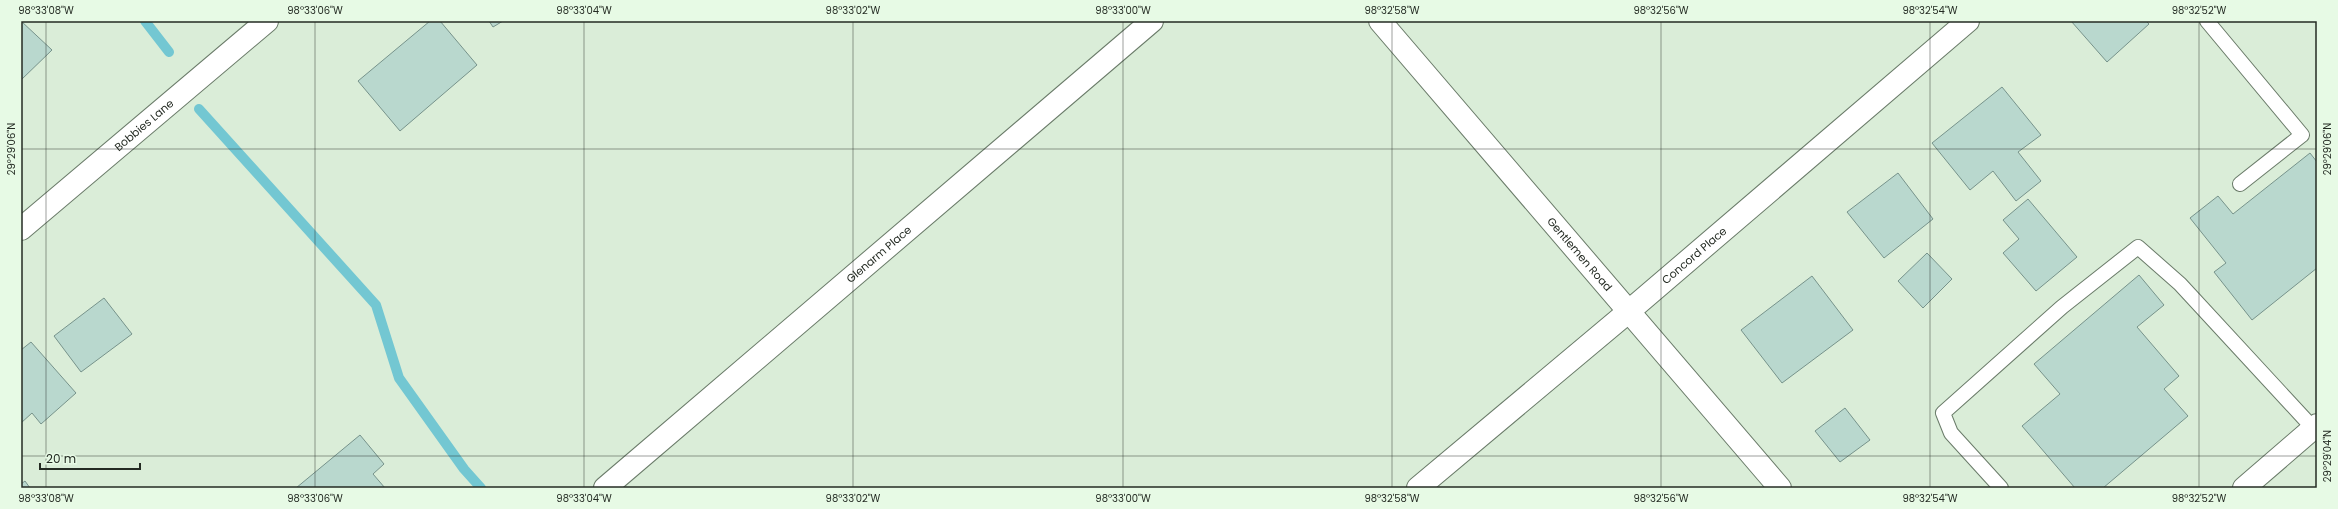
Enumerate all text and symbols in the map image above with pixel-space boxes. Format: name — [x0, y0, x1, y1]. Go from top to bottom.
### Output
text: 98°33'08"W — [18, 3, 74, 18]
text: 98°33'06"W — [287, 3, 343, 18]
text: 98°33'04"W — [556, 3, 612, 18]
text: 98°33'02"W — [826, 3, 881, 18]
text: 98°33'00"W — [1095, 3, 1151, 18]
text: 98°32'58"W — [1364, 3, 1420, 18]
text: 98°32'56"W — [1633, 3, 1689, 18]
text: 98°32'54"W — [1902, 3, 1958, 18]
text: 98°32'52"W — [2172, 3, 2227, 18]
street label: Bobbies Lane — [111, 95, 177, 155]
text: 29°29'06"N — [4, 123, 19, 175]
text: 29°29'06"N — [2320, 123, 2335, 175]
street label: Gentlemen Road — [1543, 214, 1616, 295]
street label: Glenarm Place — [843, 222, 915, 287]
street label: Concord Place — [1658, 223, 1730, 288]
text: 29°29'04"N — [2320, 430, 2335, 482]
scale bar — [40, 445, 140, 471]
text: 20 m — [46, 450, 76, 467]
text: 98°33'08"W — [18, 491, 74, 506]
text: 98°33'06"W — [287, 491, 343, 506]
text: 98°33'04"W — [556, 491, 612, 506]
text: 98°33'02"W — [826, 491, 881, 506]
text: 98°33'00"W — [1095, 491, 1151, 506]
text: 98°32'58"W — [1364, 491, 1420, 506]
text: 98°32'56"W — [1633, 491, 1689, 506]
text: 98°32'54"W — [1902, 491, 1958, 506]
text: 98°32'52"W — [2172, 491, 2227, 506]

